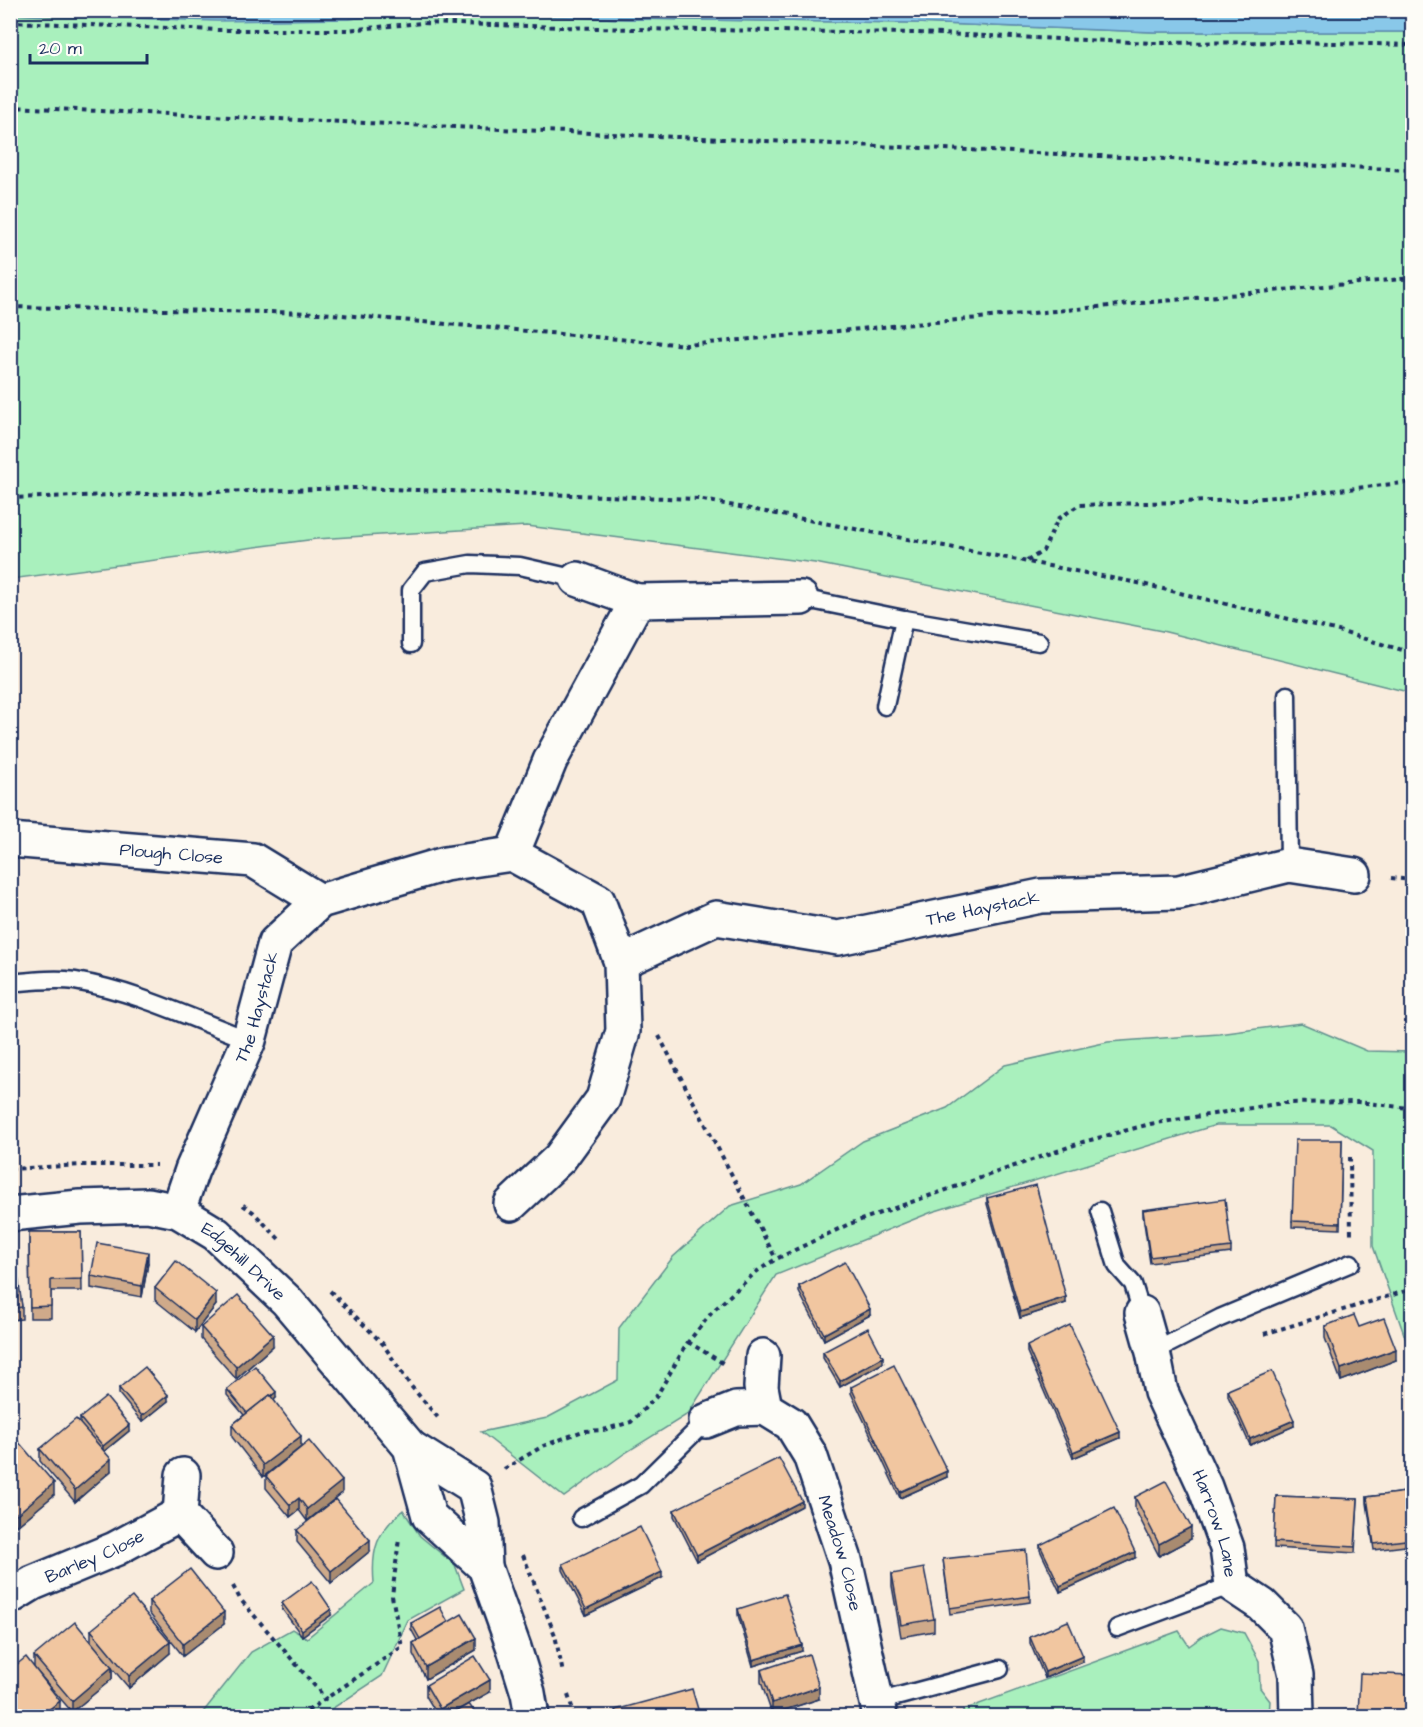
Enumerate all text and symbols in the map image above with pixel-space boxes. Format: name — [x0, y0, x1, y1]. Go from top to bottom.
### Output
scale bar — [30, 27, 147, 65]
text: 20 m — [39, 36, 82, 61]
street label: Plough Close — [119, 837, 224, 870]
street label: The Haystack — [924, 884, 1041, 932]
street label: The Haystack — [228, 949, 285, 1067]
street label: Edgehill Drive — [197, 1216, 292, 1306]
street label: Harrow Lane — [1186, 1465, 1243, 1579]
street label: Meadow Close — [812, 1492, 869, 1613]
street label: Barley Close — [41, 1523, 149, 1589]

